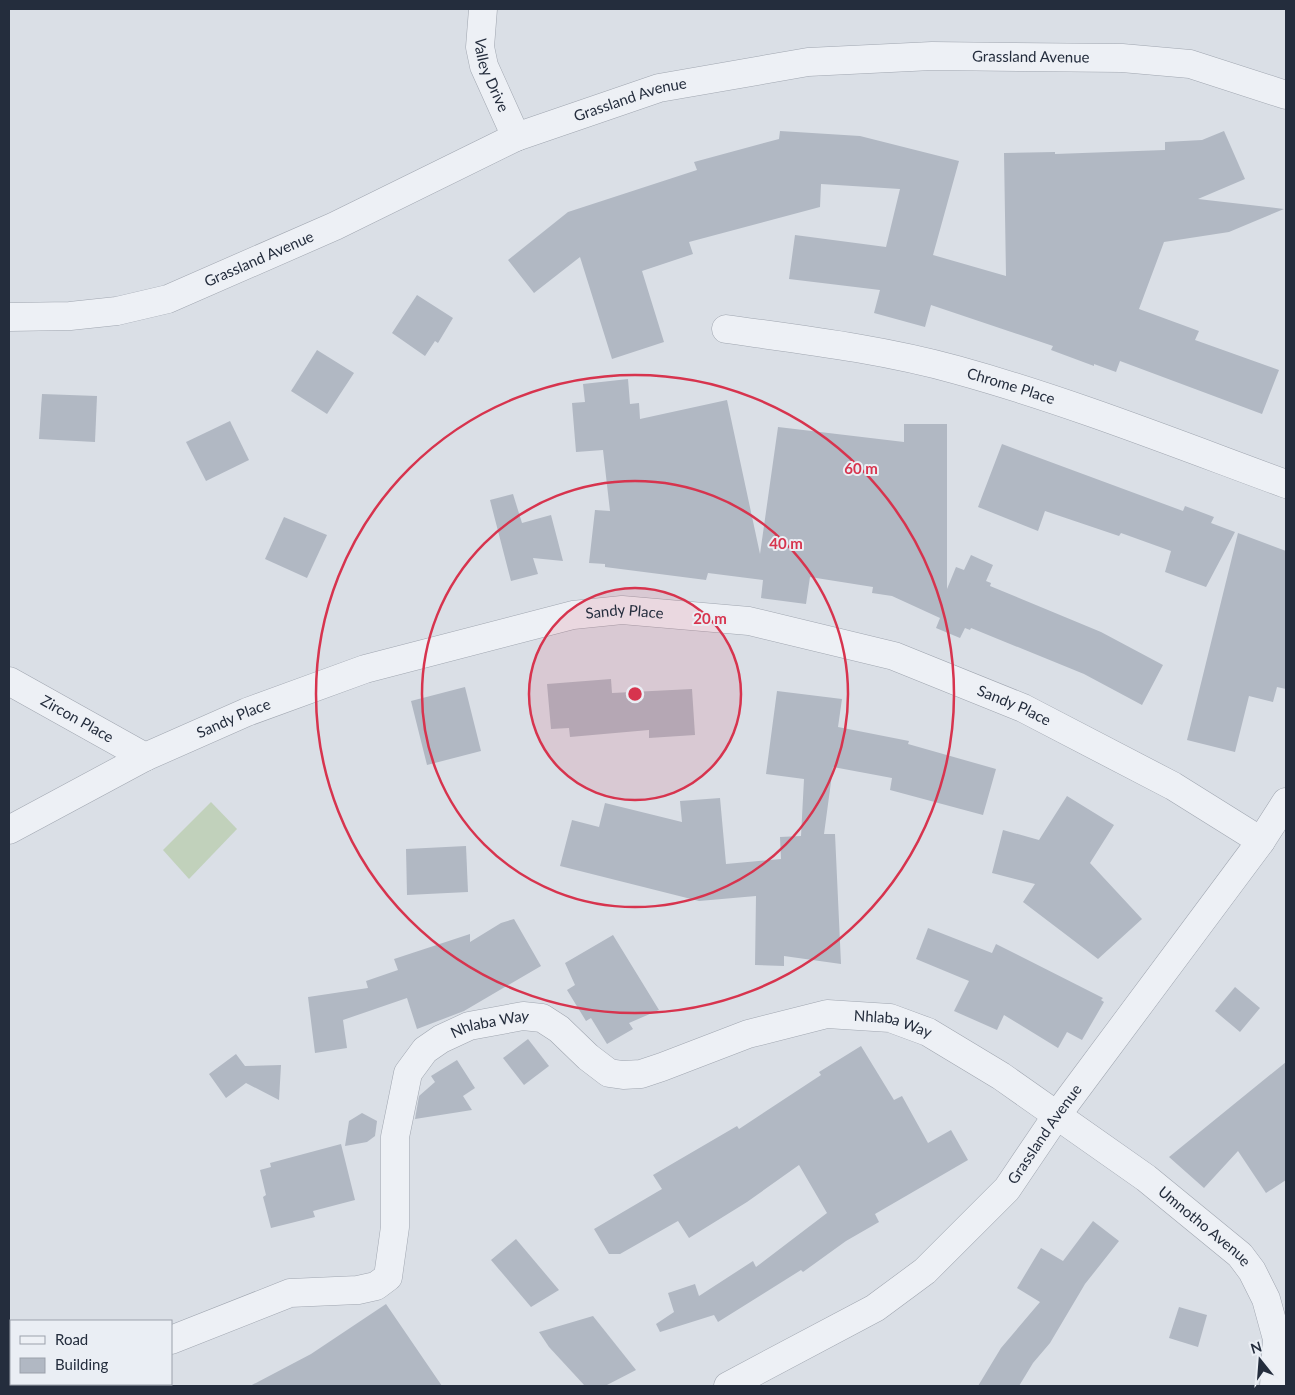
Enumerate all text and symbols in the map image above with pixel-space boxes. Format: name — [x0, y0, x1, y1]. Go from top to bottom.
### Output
street label: Valley Drive — [472, 37, 514, 115]
street label: Grassland Avenue — [972, 46, 1090, 66]
street label: Grassland Avenue — [571, 73, 688, 125]
street label: Grassland Avenue — [201, 226, 316, 290]
street label: Chrome Place — [965, 363, 1058, 407]
text: 60 m — [844, 459, 878, 477]
text: 40 m — [769, 534, 803, 552]
street label: Sandy Place — [584, 600, 664, 622]
text: 20 m — [693, 609, 727, 627]
street label: Sandy Place — [975, 681, 1054, 729]
centre of rings — [626, 685, 644, 703]
street label: Zircon Place — [38, 691, 117, 746]
street label: Sandy Place — [193, 694, 273, 741]
street label: Nhlaba Way — [447, 1006, 530, 1041]
street label: Nhlaba Way — [853, 1006, 935, 1041]
street label: Grassland Avenue — [1003, 1080, 1085, 1187]
street label: Umnotho Avenue — [1155, 1182, 1255, 1269]
legend — [10, 1320, 172, 1385]
text: Road — [55, 1330, 88, 1348]
north arrow — [1235, 1335, 1285, 1385]
text: N — [1248, 1337, 1264, 1357]
text: Building — [55, 1355, 108, 1373]

